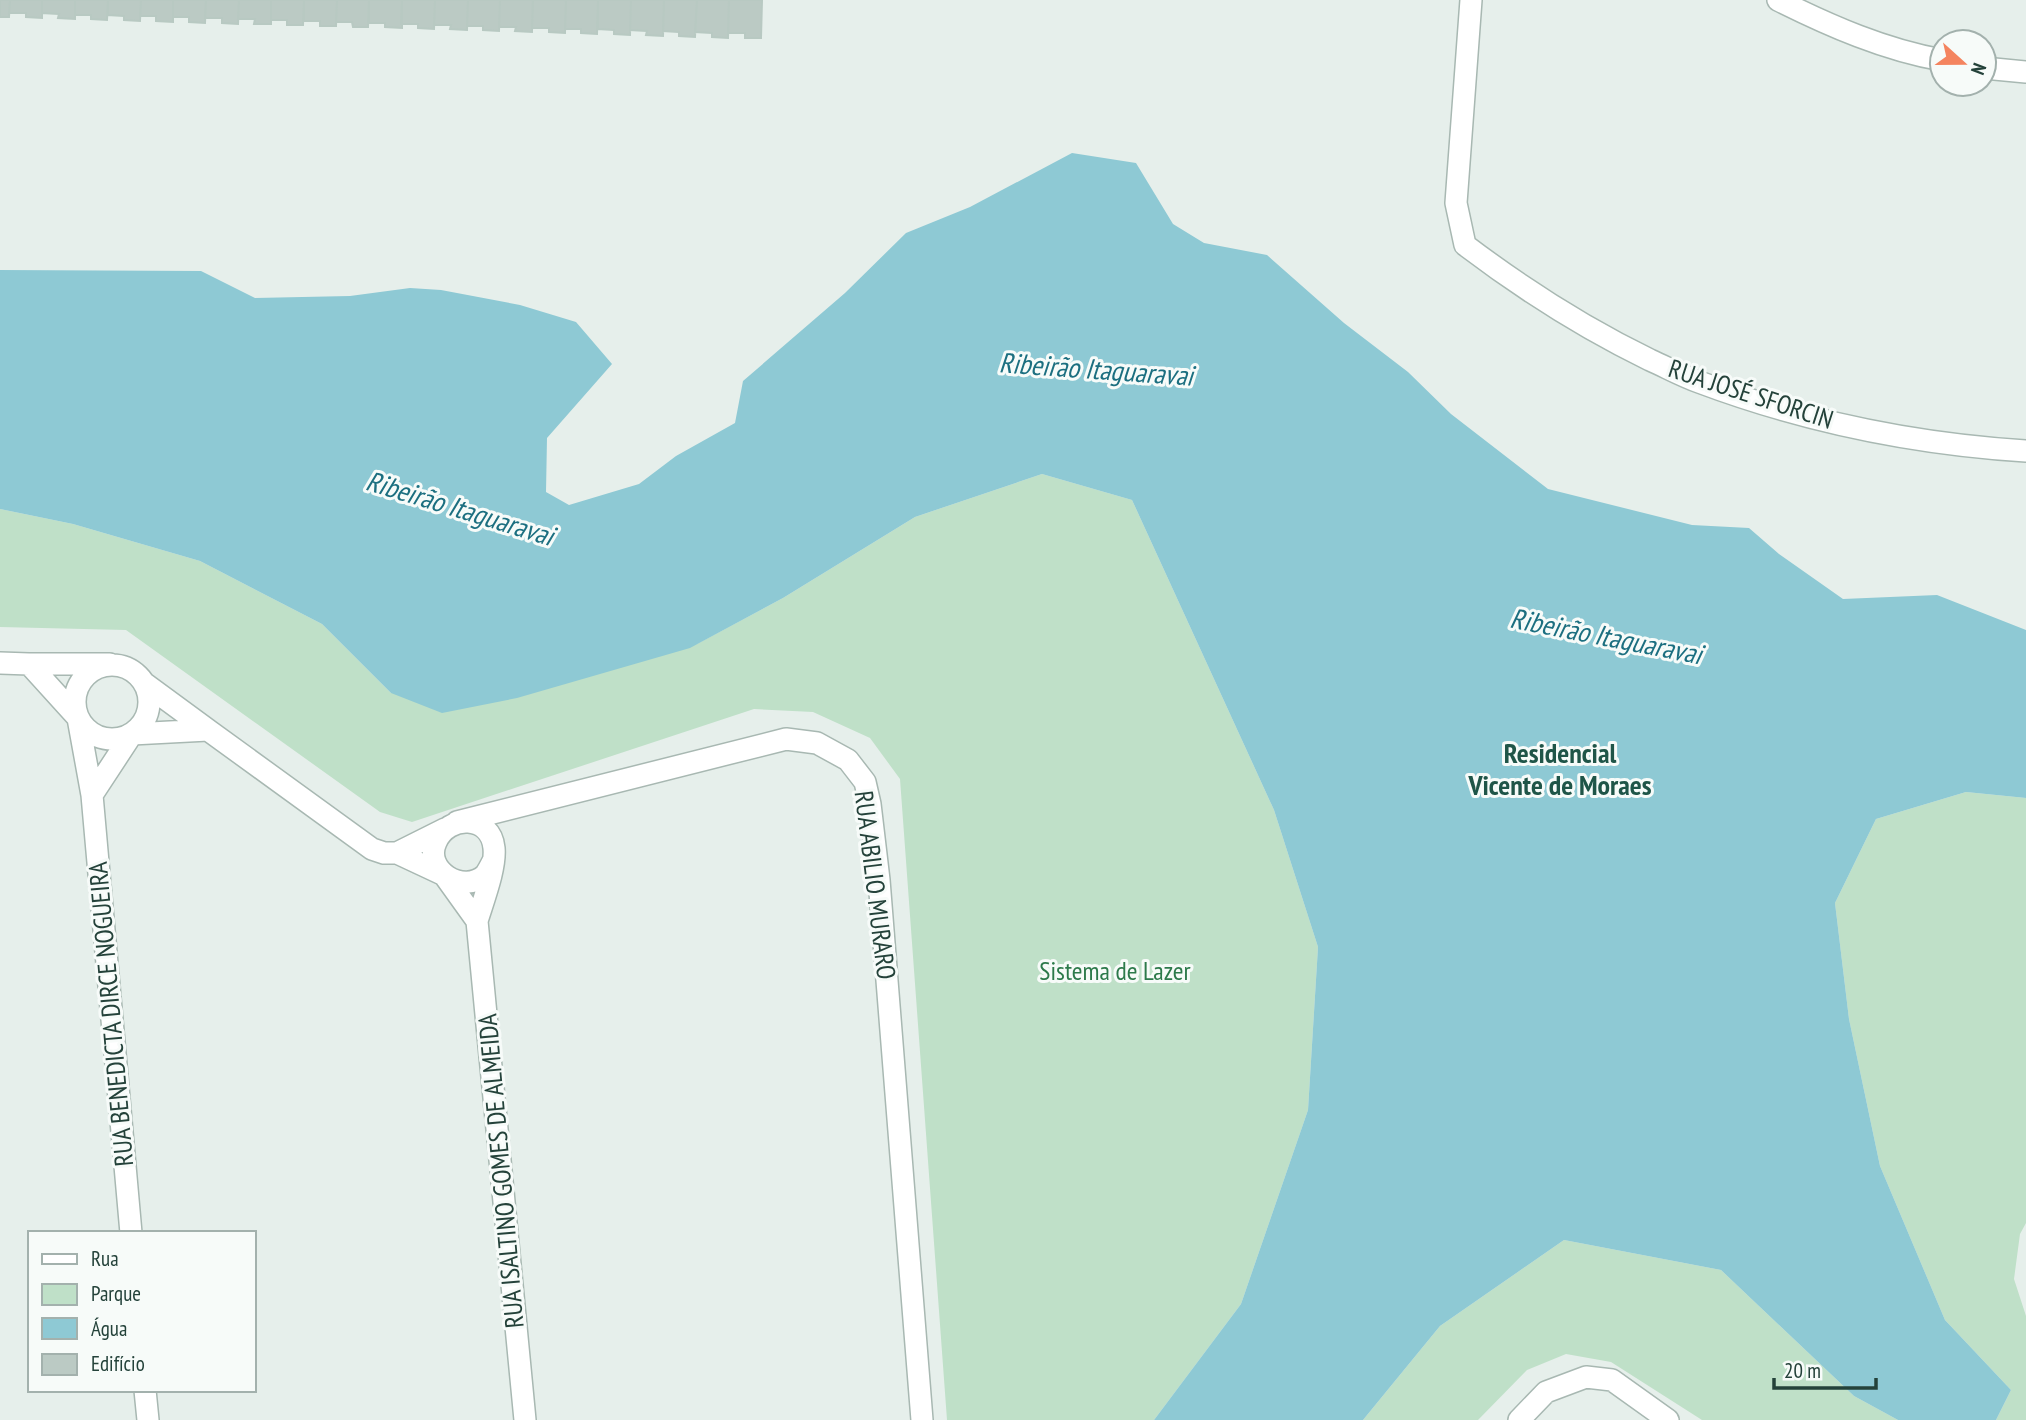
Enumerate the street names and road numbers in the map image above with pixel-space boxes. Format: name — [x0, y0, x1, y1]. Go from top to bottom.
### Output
street label: RUA JOSÉ SFORCIN — [1665, 351, 1838, 436]
street label: RUA ABILIO MURARO — [848, 789, 903, 981]
street label: RUA BENEDICTA DIRCE NOGUEIRA — [81, 860, 140, 1168]
street label: RUA ISALTINO GOMES DE ALMEIDA — [470, 1012, 531, 1330]

